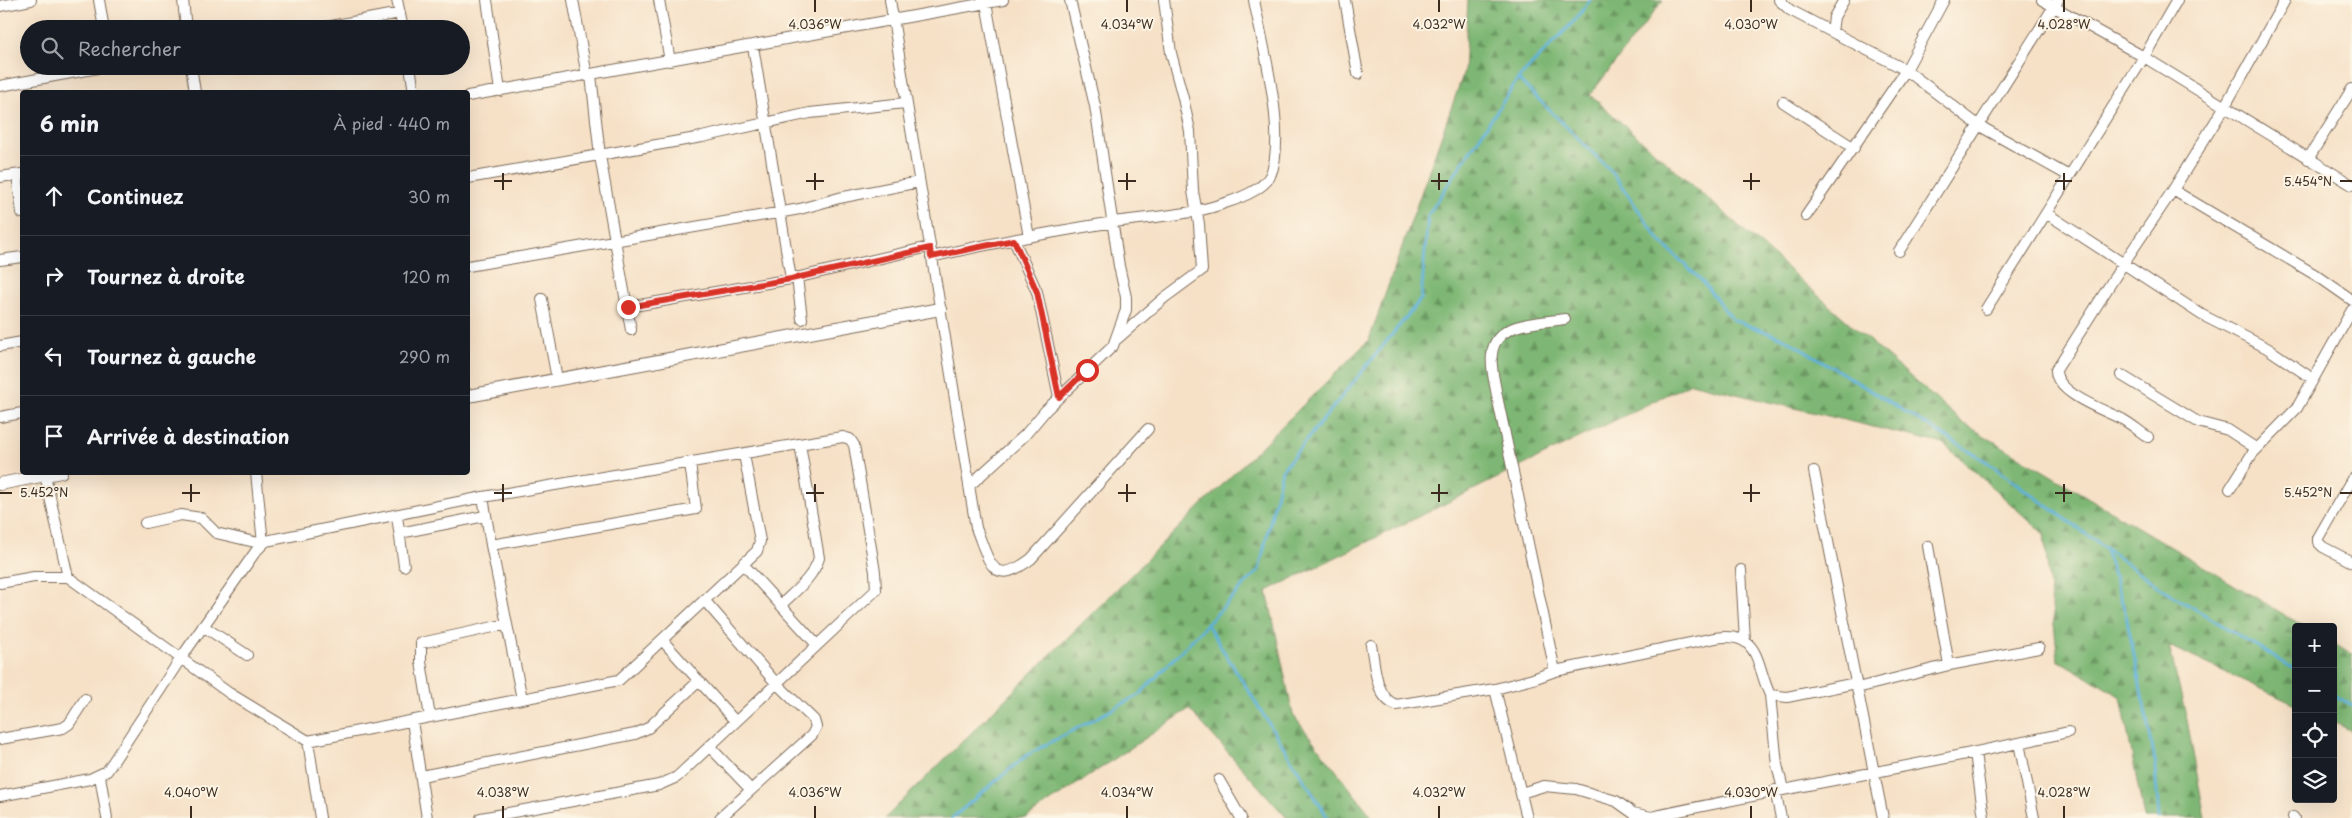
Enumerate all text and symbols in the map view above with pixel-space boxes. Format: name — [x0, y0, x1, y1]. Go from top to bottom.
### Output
text: 4.036°W — [789, 15, 842, 33]
text: 4.034°W — [1101, 15, 1154, 33]
text: 4.032°W — [1413, 15, 1466, 33]
text: 4.030°W — [1724, 15, 1779, 33]
text: 4.028°W — [2038, 15, 2091, 33]
search box — [20, 20, 470, 75]
icon: search — [38, 34, 66, 62]
text: Rechercher — [78, 34, 181, 62]
text: 6 min — [40, 107, 99, 139]
text: À pied · 440 m — [334, 111, 450, 135]
text: 5.454°N — [2284, 172, 2332, 190]
icon: ahead — [40, 182, 68, 210]
text: Continuez — [87, 182, 184, 210]
text: 30 m — [408, 184, 450, 208]
icon: right — [40, 262, 68, 290]
text: Tournez à droite — [87, 262, 245, 290]
text: 120 m — [403, 264, 450, 288]
route end — [617, 296, 640, 319]
icon: left — [40, 342, 68, 370]
text: Tournez à gauche — [87, 342, 256, 370]
text: 290 m — [399, 344, 450, 368]
route start — [1076, 359, 1099, 382]
icon: arrive — [40, 422, 68, 450]
text: Arrivée à destination — [87, 422, 290, 450]
text: 5.452°N — [20, 483, 68, 501]
text: 5.452°N — [2284, 483, 2332, 501]
map controls — [2292, 623, 2337, 803]
button: + — [2292, 623, 2337, 668]
button: − — [2292, 668, 2337, 713]
button: locate — [2292, 713, 2337, 758]
button: layers — [2292, 758, 2337, 803]
text: 4.040°W — [164, 783, 219, 801]
text: 4.038°W — [477, 783, 530, 801]
text: 4.036°W — [789, 783, 842, 801]
text: 4.034°W — [1101, 783, 1154, 801]
text: 4.032°W — [1413, 783, 1466, 801]
text: 4.030°W — [1724, 783, 1779, 801]
text: 4.028°W — [2038, 783, 2091, 801]

